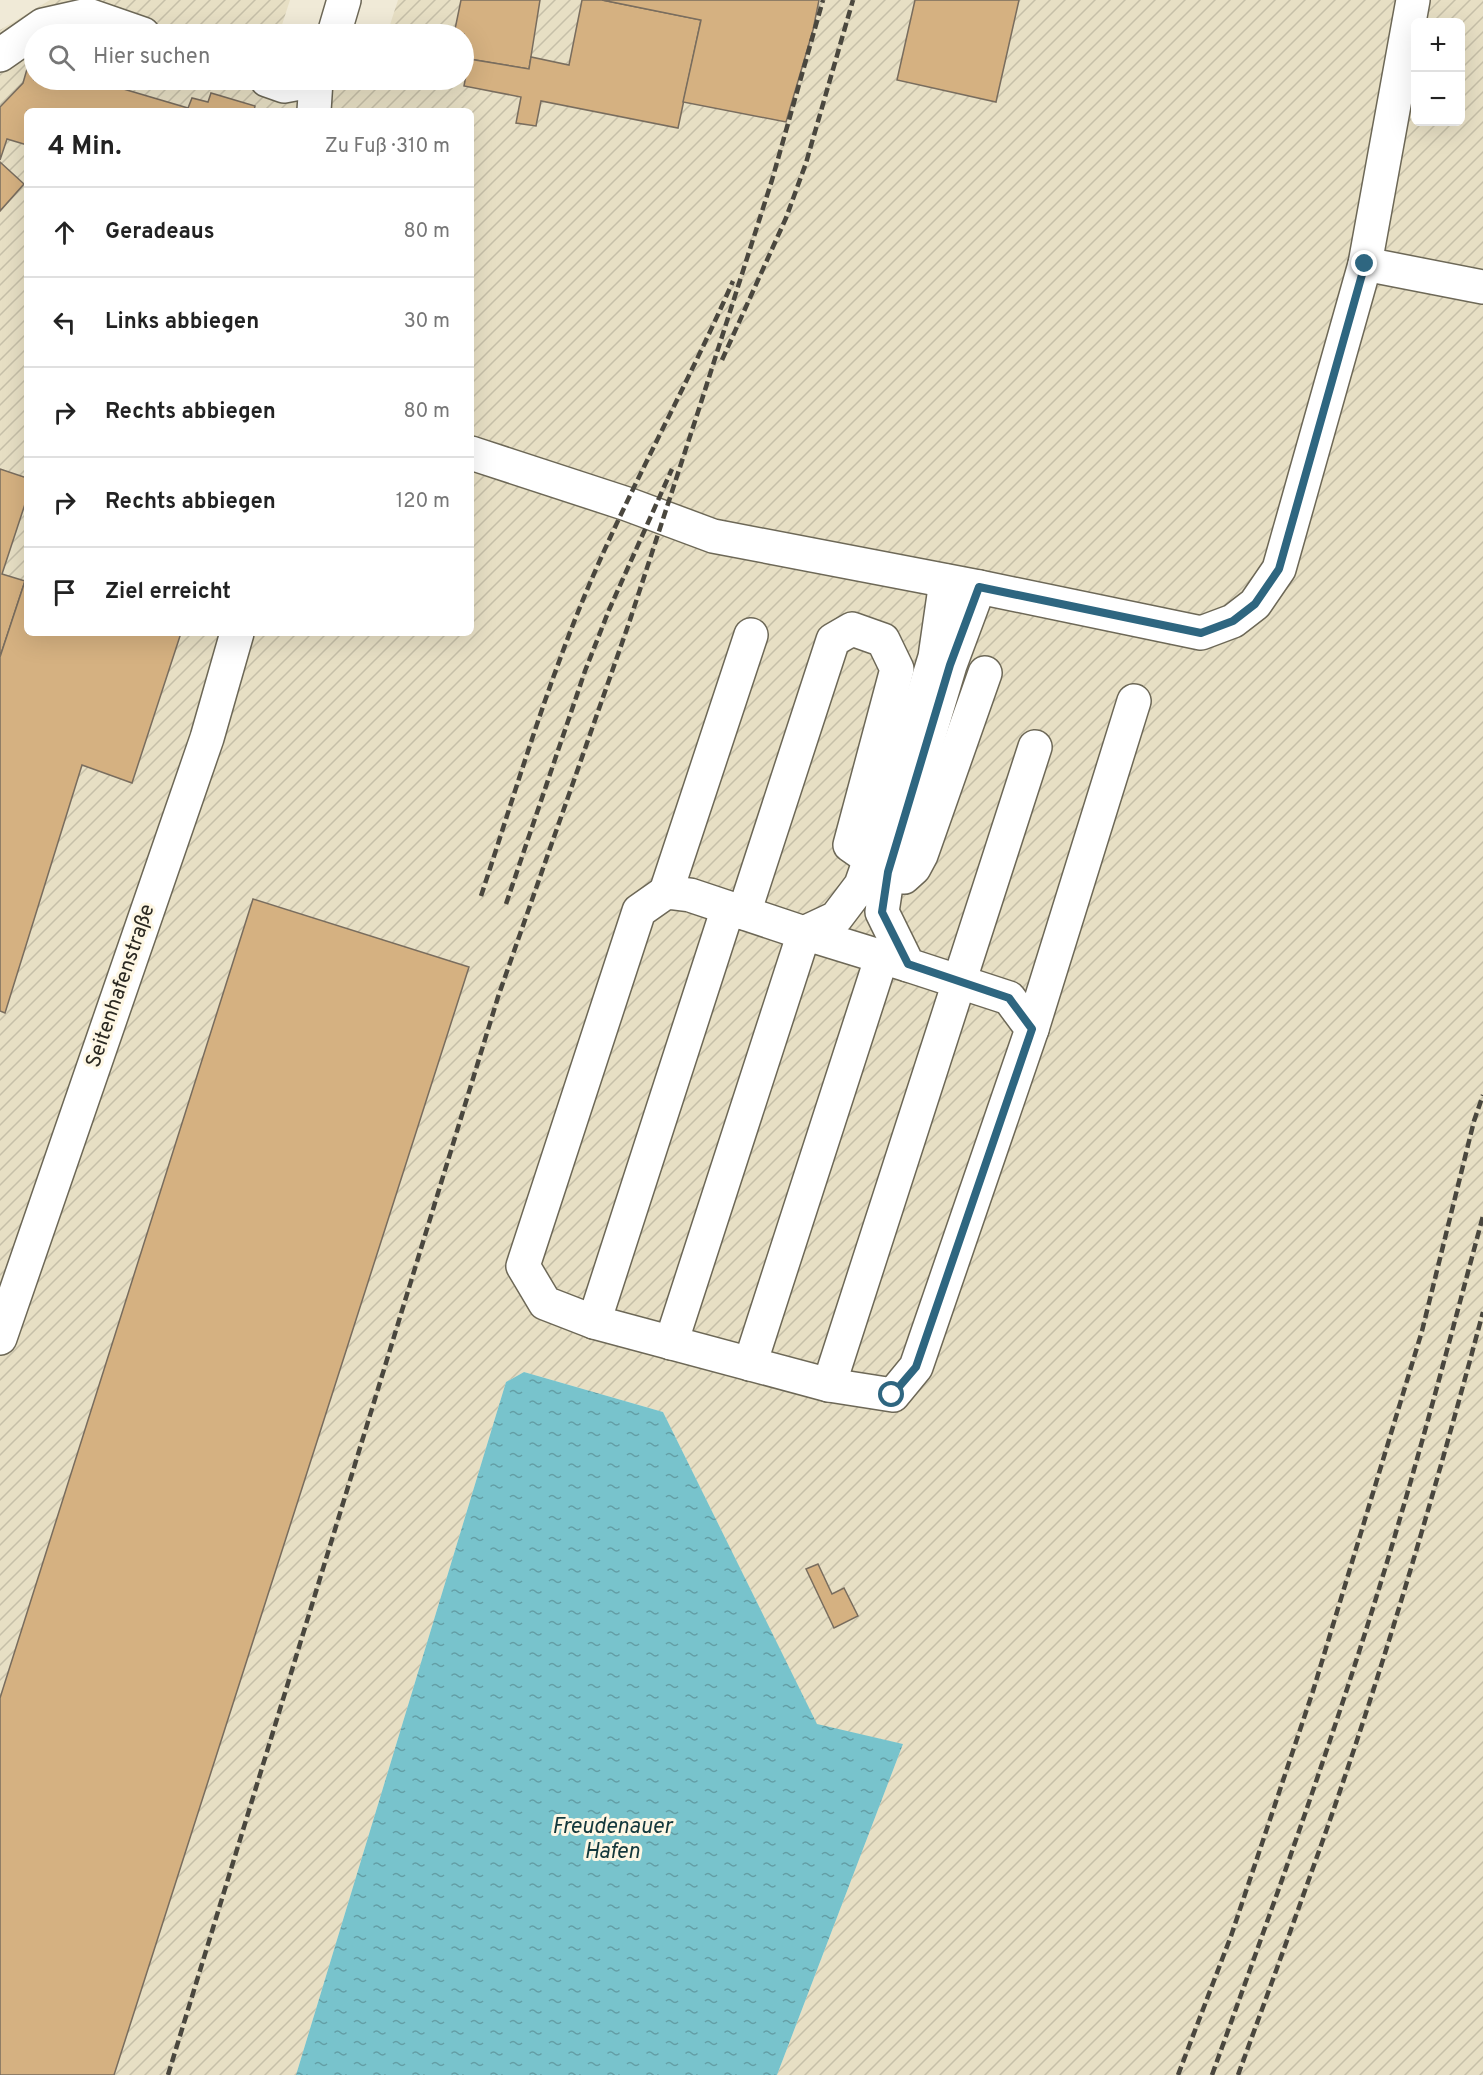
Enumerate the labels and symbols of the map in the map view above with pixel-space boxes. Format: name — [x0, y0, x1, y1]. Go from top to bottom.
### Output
route end — [1351, 250, 1377, 276]
street label: Seitenhafenstraße — [80, 901, 162, 1071]
route start — [878, 1381, 904, 1407]
water label: Freudenauer Hafen — [552, 1814, 674, 1866]

